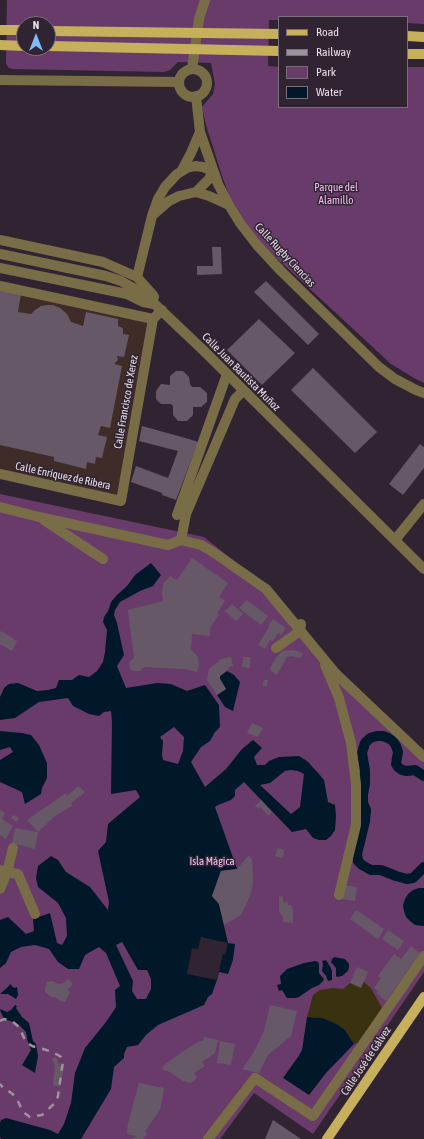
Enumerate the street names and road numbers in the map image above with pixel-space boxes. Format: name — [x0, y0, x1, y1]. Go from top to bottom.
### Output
street label: Calle Rugby Ciencias — [252, 220, 318, 290]
street label: Calle Juan Bautista Muñoz — [199, 330, 283, 414]
street label: Calle Francisco de Xerez — [111, 354, 141, 450]
street label: Calle Enríquez de Ribera — [14, 459, 112, 493]
street label: Calle José de Gálvez — [338, 1024, 394, 1098]

